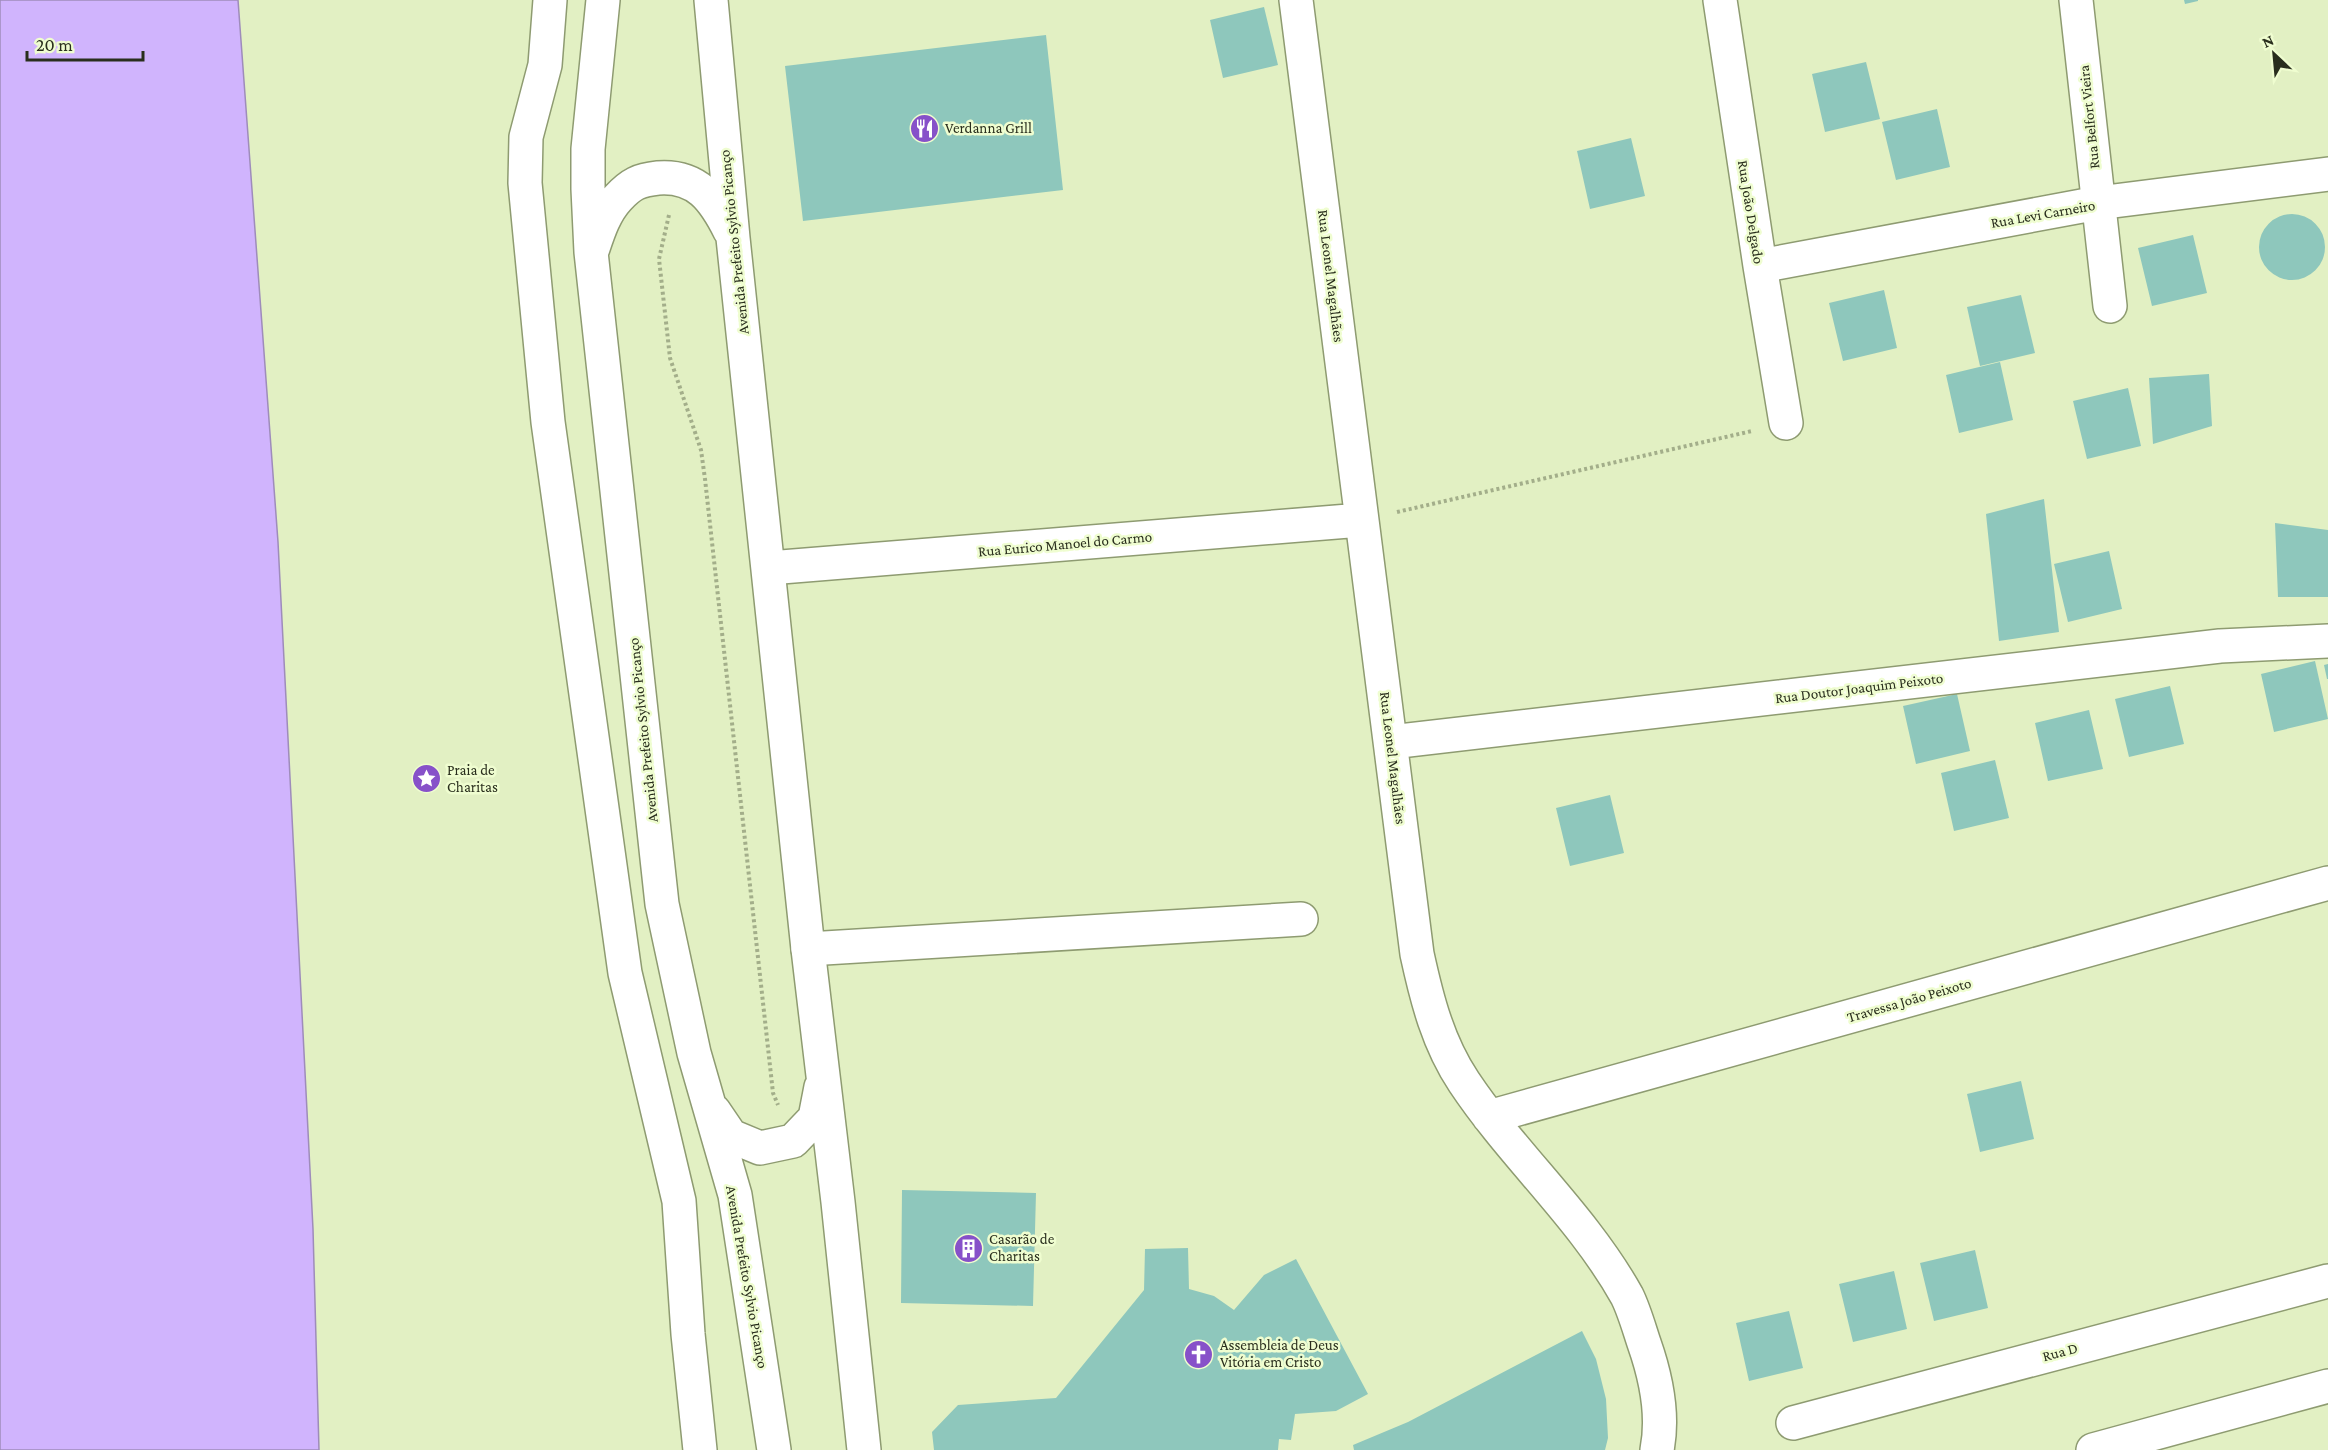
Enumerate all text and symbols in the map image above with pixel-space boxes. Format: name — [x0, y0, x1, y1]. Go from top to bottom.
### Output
scale bar — [27, 24, 142, 62]
north arrow — [2244, 24, 2304, 84]
text: N — [2259, 31, 2276, 51]
text: 20 m — [36, 35, 73, 55]
street label: Rua Belfort Vieira — [2076, 64, 2102, 170]
restaurant icon: Verdanna Grill — [908, 112, 940, 144]
place label: Verdanna Grill — [945, 120, 1032, 136]
street label: Avenida Prefeito Sylvio Picanço — [716, 149, 753, 335]
street label: Rua João Delgado — [1734, 159, 1767, 265]
street label: Rua Levi Carneiro — [1990, 197, 2096, 231]
street label: Rua Leonel Magalhães — [1314, 209, 1347, 344]
street label: Rua Eurico Manoel do Carmo — [977, 528, 1153, 560]
street label: Avenida Prefeito Sylvio Picanço — [625, 637, 662, 823]
street label: Rua Doutor Joaquim Peixoto — [1774, 670, 1944, 707]
street label: Rua Leonel Magalhães — [1376, 691, 1409, 826]
place label: Praia de Charitas — [447, 762, 498, 795]
place icon: Praia de Charitas — [410, 763, 442, 795]
street label: Travessa João Peixoto — [1845, 975, 1973, 1026]
street label: Avenida Prefeito Sylvio Picanço — [722, 1184, 771, 1370]
place label: Casarão de Charitas — [989, 1231, 1055, 1264]
building icon: Casarão de Charitas — [952, 1232, 984, 1264]
place label: Assembleia de Deus Vitória em Cristo — [1220, 1337, 1339, 1370]
church icon: Assembleia de Deus Vitória em Cristo — [1183, 1338, 1215, 1370]
street label: Rua D — [2041, 1340, 2079, 1364]

